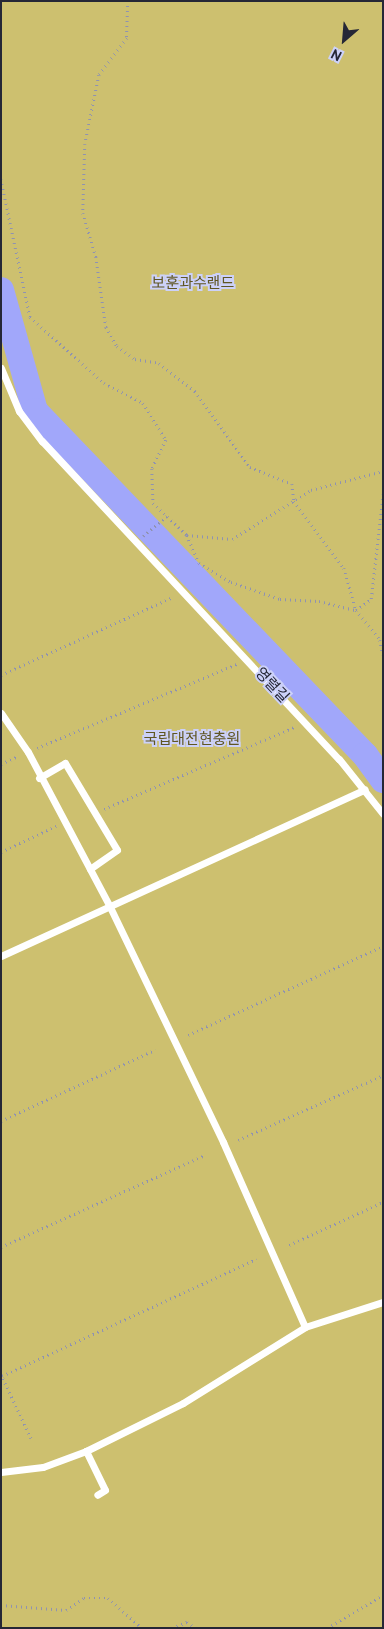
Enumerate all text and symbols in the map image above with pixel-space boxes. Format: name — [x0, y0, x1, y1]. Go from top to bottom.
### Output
north arrow — [319, 15, 369, 65]
text: N — [329, 44, 345, 64]
park label: 보훈과수랜드 — [152, 276, 234, 294]
street label: 영렬길 — [250, 665, 292, 707]
park label: 국립대전현충원 — [144, 732, 240, 750]

